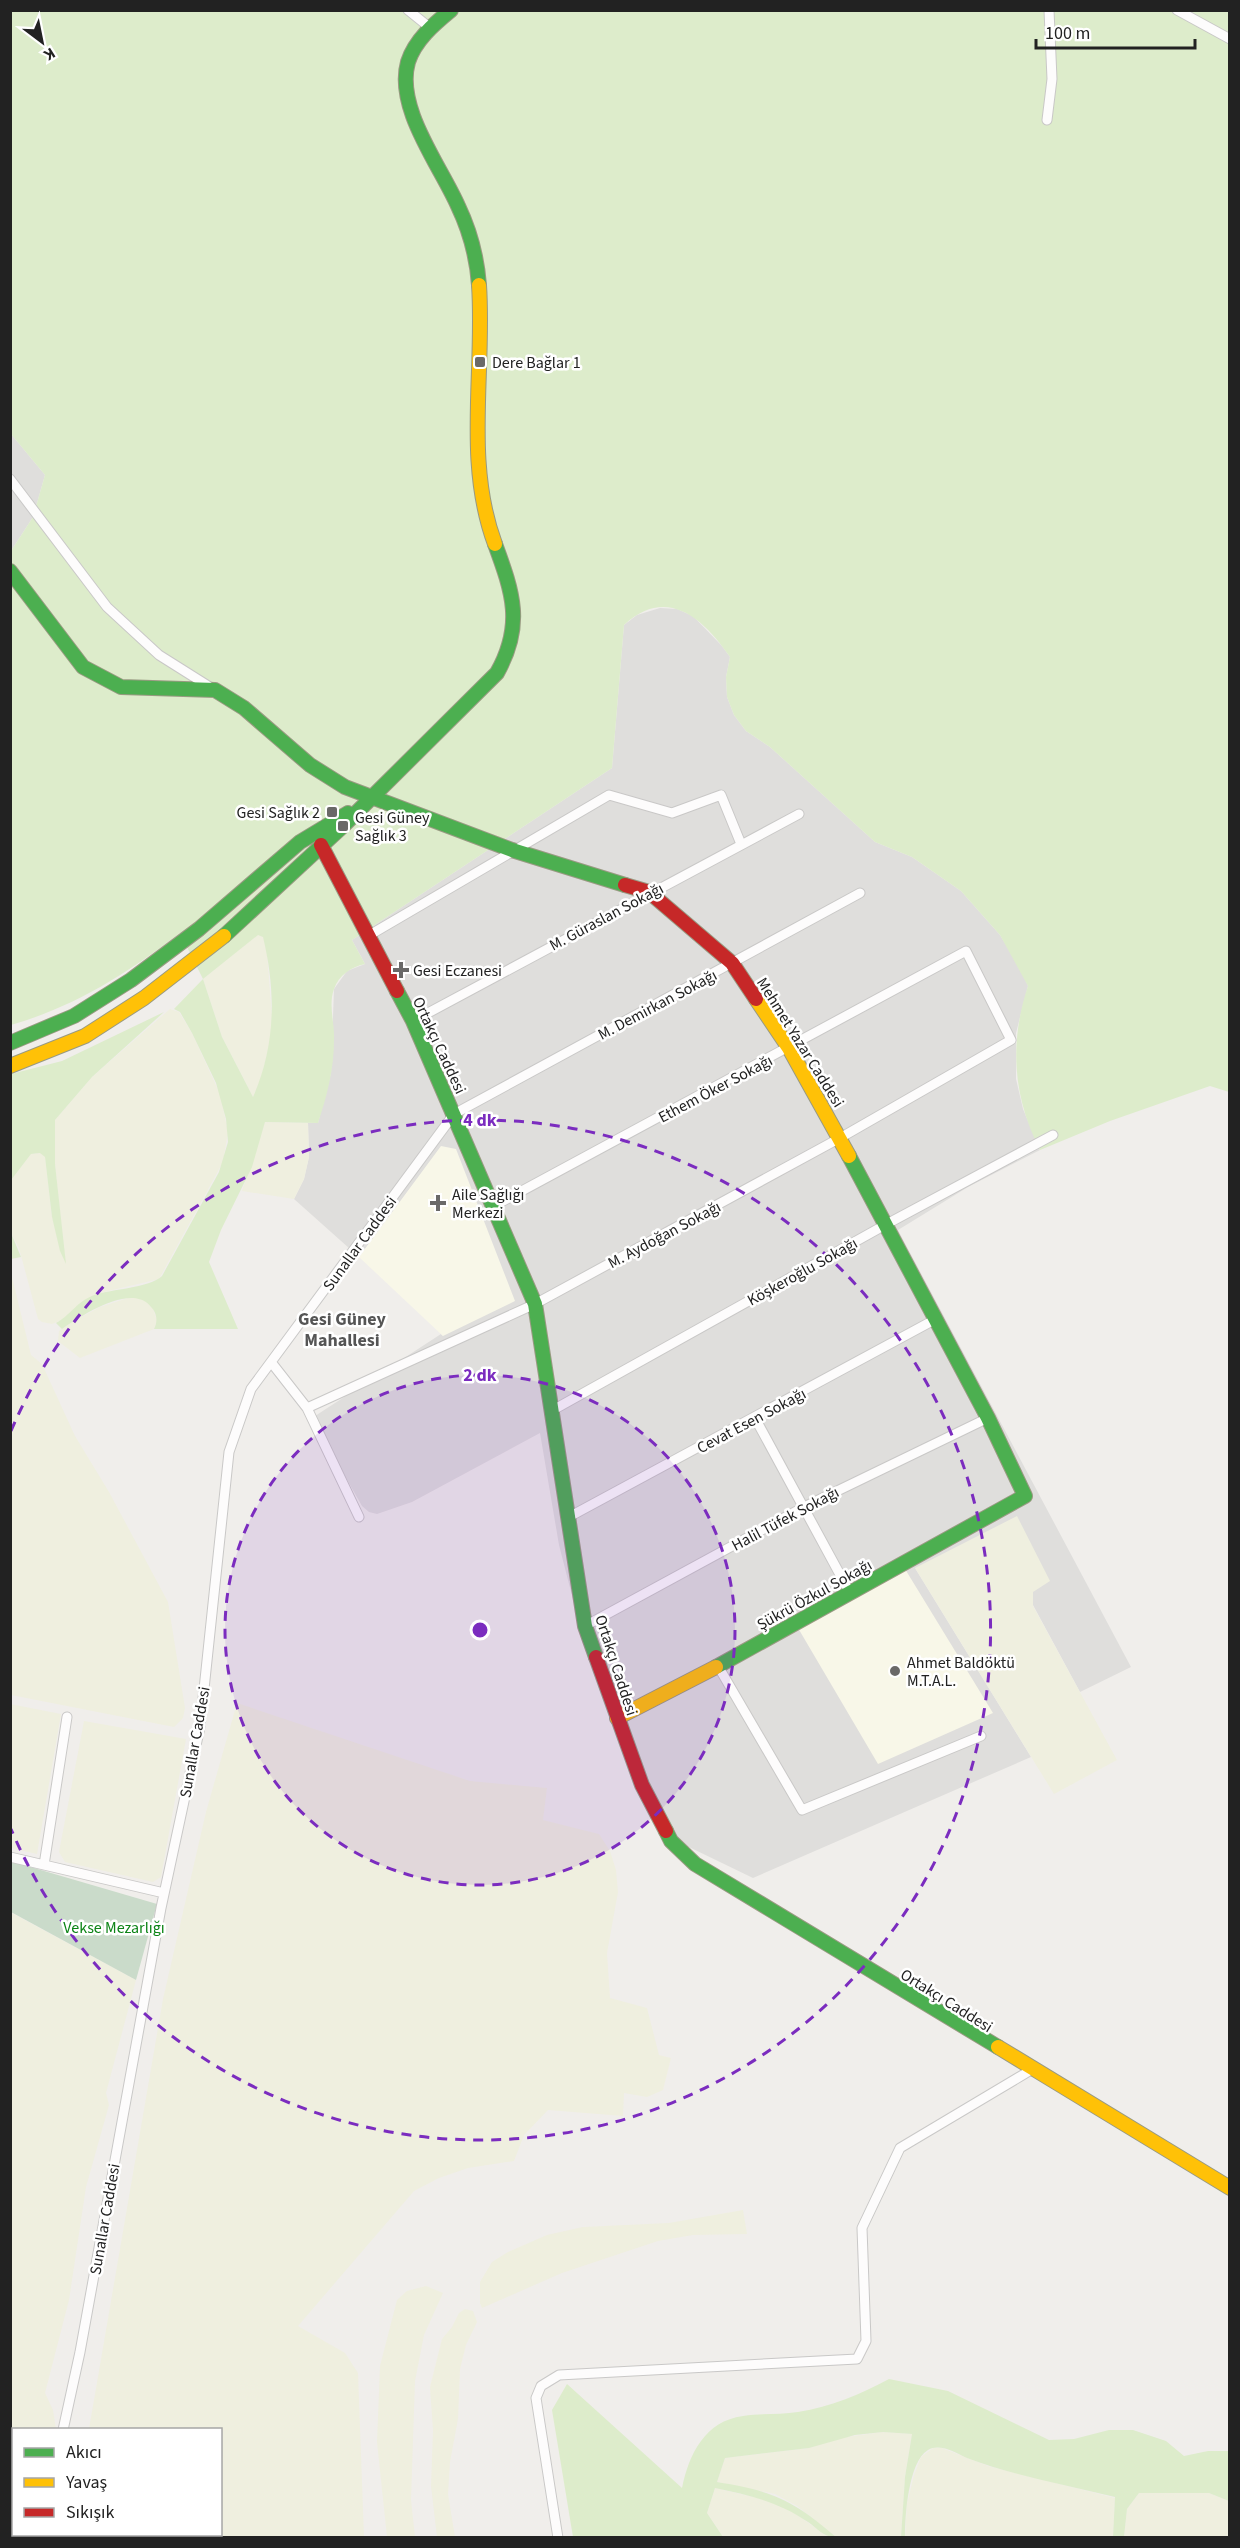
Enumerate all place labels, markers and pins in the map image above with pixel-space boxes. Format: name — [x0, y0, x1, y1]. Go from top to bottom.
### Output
place label: Dere Bağlar 1 — [492, 352, 581, 374]
marker: Dere Bağlar 1 — [473, 355, 487, 369]
place label: Gesi Sağlık 2 — [237, 802, 320, 824]
marker: Gesi Sağlık 2 — [325, 805, 339, 819]
place label: Gesi Güney Sağlık 3 — [355, 807, 430, 847]
marker: Gesi Güney Sağlık 3 — [336, 819, 350, 833]
place label: Gesi Eczanesi — [413, 960, 502, 982]
marker: Gesi Eczanesi — [394, 963, 408, 977]
place label: Aile Sağlığı Merkezi — [452, 1184, 525, 1224]
marker: Aile Sağlığı Merkezi — [429, 1194, 447, 1212]
centre of rings — [470, 1620, 490, 1640]
place label: Ahmet Baldöktü M.T.A.L. — [907, 1652, 1015, 1692]
marker: Ahmet Baldöktü M.T.A.L. — [888, 1664, 902, 1678]

